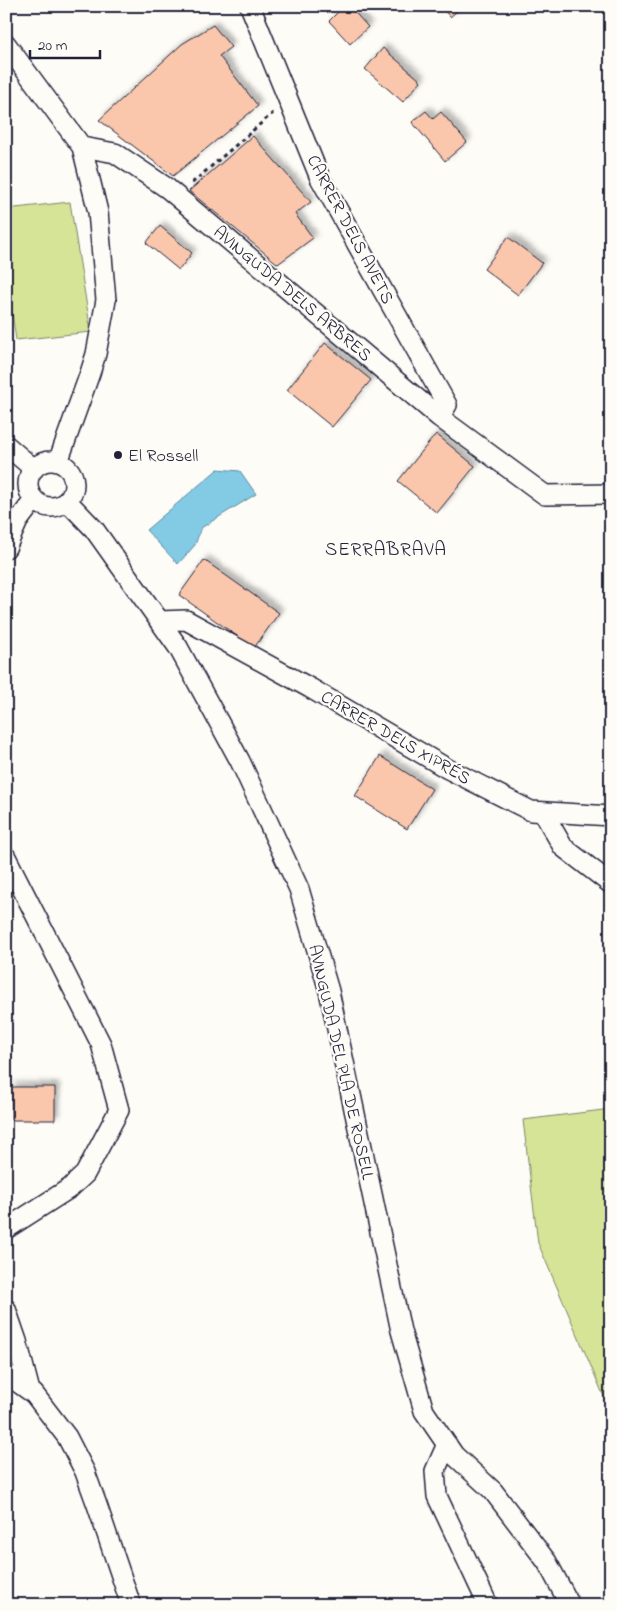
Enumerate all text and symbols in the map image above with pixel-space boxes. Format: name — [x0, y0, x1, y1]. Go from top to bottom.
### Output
scale bar — [30, 28, 100, 60]
text: 20 m — [38, 35, 68, 57]
street label: CARRER DELS AVETS — [299, 151, 400, 309]
street label: AVINGUDA DELS ARBRES — [207, 220, 377, 369]
place label: El Rossell — [128, 444, 198, 470]
marker: El Rossell — [112, 449, 124, 461]
district label: SERRABRAVA — [325, 537, 447, 564]
street label: CARRER DELS XIPRÉS — [315, 685, 475, 792]
street label: AVINGUDA DEL PLA DE ROSELL — [300, 942, 380, 1183]

